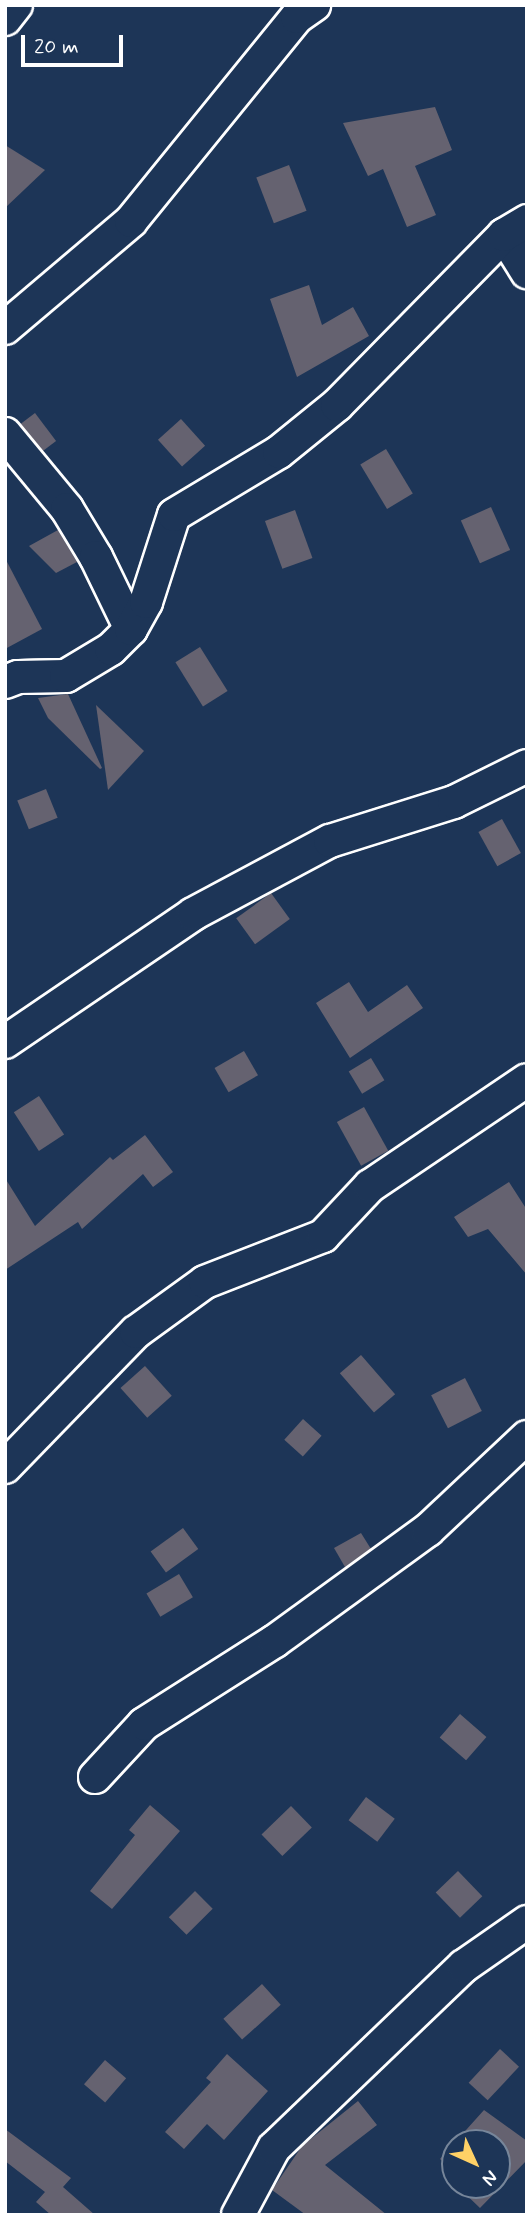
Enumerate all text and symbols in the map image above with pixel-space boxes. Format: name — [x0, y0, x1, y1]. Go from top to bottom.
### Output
scale bar — [24, 21, 126, 65]
text: 20 m — [34, 33, 79, 61]
north arrow — [441, 2129, 511, 2199]
text: N — [476, 2164, 503, 2191]

